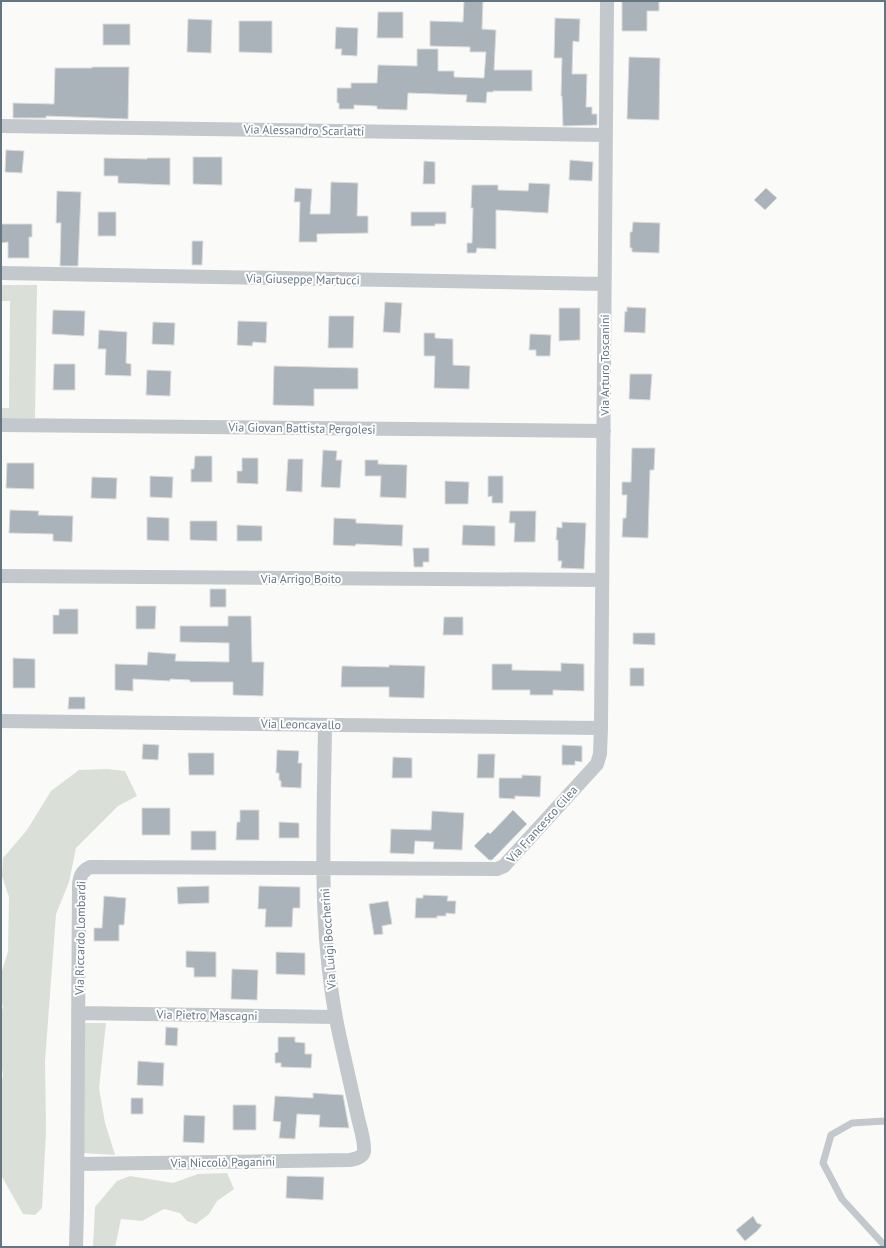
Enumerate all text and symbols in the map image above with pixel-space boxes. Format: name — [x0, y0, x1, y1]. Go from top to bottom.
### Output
street label: Via Alessandro Scarlatti — [242, 121, 365, 139]
street label: Via Giuseppe Martucci — [245, 270, 360, 287]
street label: Via Arturo Toscanini — [597, 314, 612, 417]
street label: Via Giovan Battista Pergolesi — [227, 419, 376, 437]
street label: Via Arrigo Boito — [260, 571, 341, 586]
street label: Via Leoncavallo — [260, 716, 341, 732]
street label: Via Francesco Cilea — [503, 782, 581, 866]
street label: Via Riccardo Lombardi — [71, 881, 88, 996]
street label: Via Luigi Boccherini — [317, 888, 339, 991]
street label: Via Pietro Mascagni — [155, 1007, 258, 1023]
street label: Via Niccolò Paganini — [170, 1154, 275, 1170]

